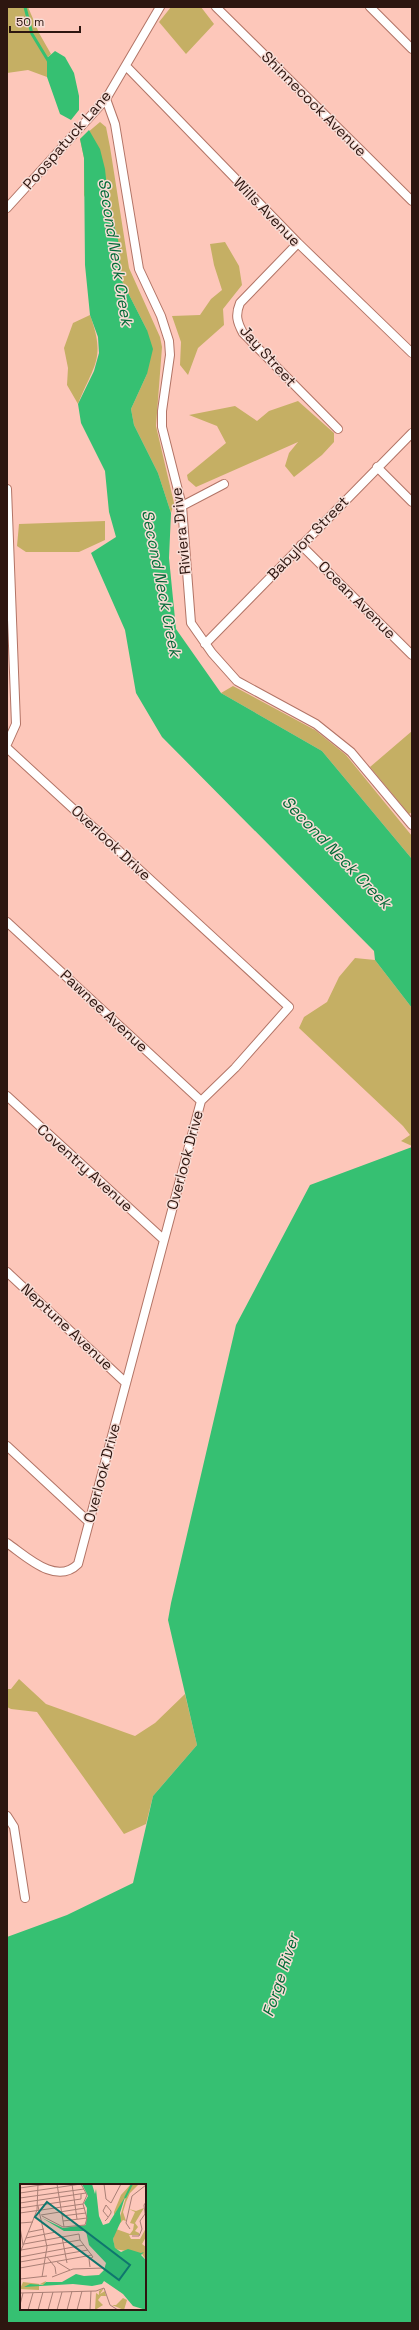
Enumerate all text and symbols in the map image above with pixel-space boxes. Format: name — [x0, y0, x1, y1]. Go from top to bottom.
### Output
scale bar — [10, 8, 80, 34]
text: 50 m — [16, 14, 44, 30]
street label: Shinnecock Avenue — [258, 47, 371, 160]
street label: Poospatuck Lane — [18, 86, 115, 193]
street label: Wills Avenue — [230, 173, 305, 250]
water label: Second Neck Creek — [93, 177, 138, 330]
street label: Jay Street — [236, 321, 301, 390]
street label: Riviera Drive — [166, 486, 195, 576]
street label: Babylon Street — [263, 492, 352, 584]
water label: Second Neck Creek — [137, 508, 186, 661]
street label: Ocean Avenue — [314, 557, 400, 643]
water label: Second Neck Creek — [277, 791, 398, 915]
street label: Overlook Drive — [67, 801, 155, 885]
street label: Pawnee Avenue — [57, 965, 152, 1056]
street label: Overlook Drive — [162, 1108, 207, 1212]
street label: Coventry Avenue — [33, 1120, 137, 1216]
street label: Neptune Avenue — [17, 1279, 117, 1374]
street label: Overlook Drive — [79, 1421, 124, 1525]
water label: Forge River — [257, 1929, 304, 2019]
inset map — [20, 2184, 146, 2310]

